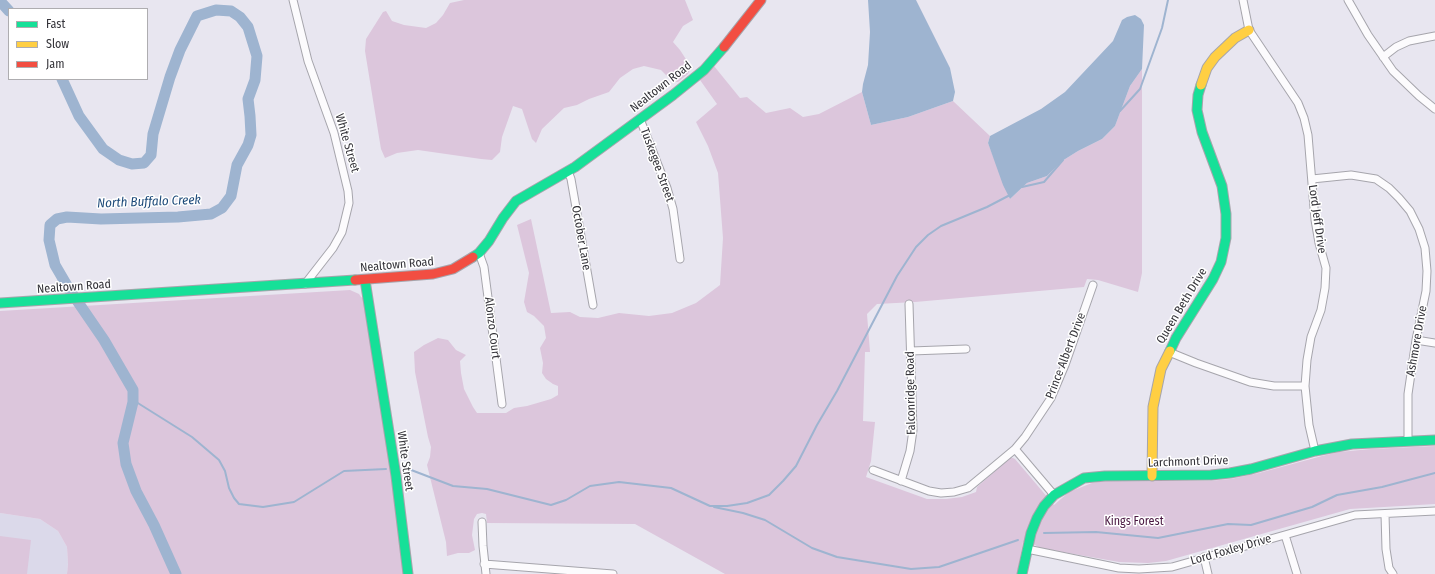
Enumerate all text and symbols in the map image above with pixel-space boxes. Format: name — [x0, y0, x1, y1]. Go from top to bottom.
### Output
legend — [8, 8, 148, 80]
text: Fast — [46, 17, 65, 31]
text: Slow — [46, 37, 69, 51]
text: Jam — [46, 57, 64, 71]
street label: Nealtown Road — [627, 59, 695, 115]
street label: White Street — [332, 112, 362, 174]
street label: Tuskegee Street — [637, 126, 677, 204]
street label: Lord Jeff Drive — [1305, 184, 1329, 254]
water label: North Buffalo Creek — [97, 192, 201, 212]
street label: October Lane — [568, 205, 594, 271]
street label: Nealtown Road — [360, 255, 434, 275]
street label: Queen Beth Drive — [1154, 266, 1210, 346]
street label: Nealtown Road — [37, 277, 111, 297]
street label: Alonzo Court — [481, 296, 503, 360]
street label: Ashmore Drive — [1404, 305, 1430, 377]
street label: Prince Albert Drive — [1043, 311, 1089, 401]
street label: Falconridge Road — [903, 351, 919, 435]
street label: White Street — [394, 430, 416, 492]
street label: Larchmont Drive — [1148, 453, 1228, 471]
park label: Kings Forest — [1104, 515, 1164, 529]
street label: Lord Foxley Drive — [1189, 532, 1273, 568]

